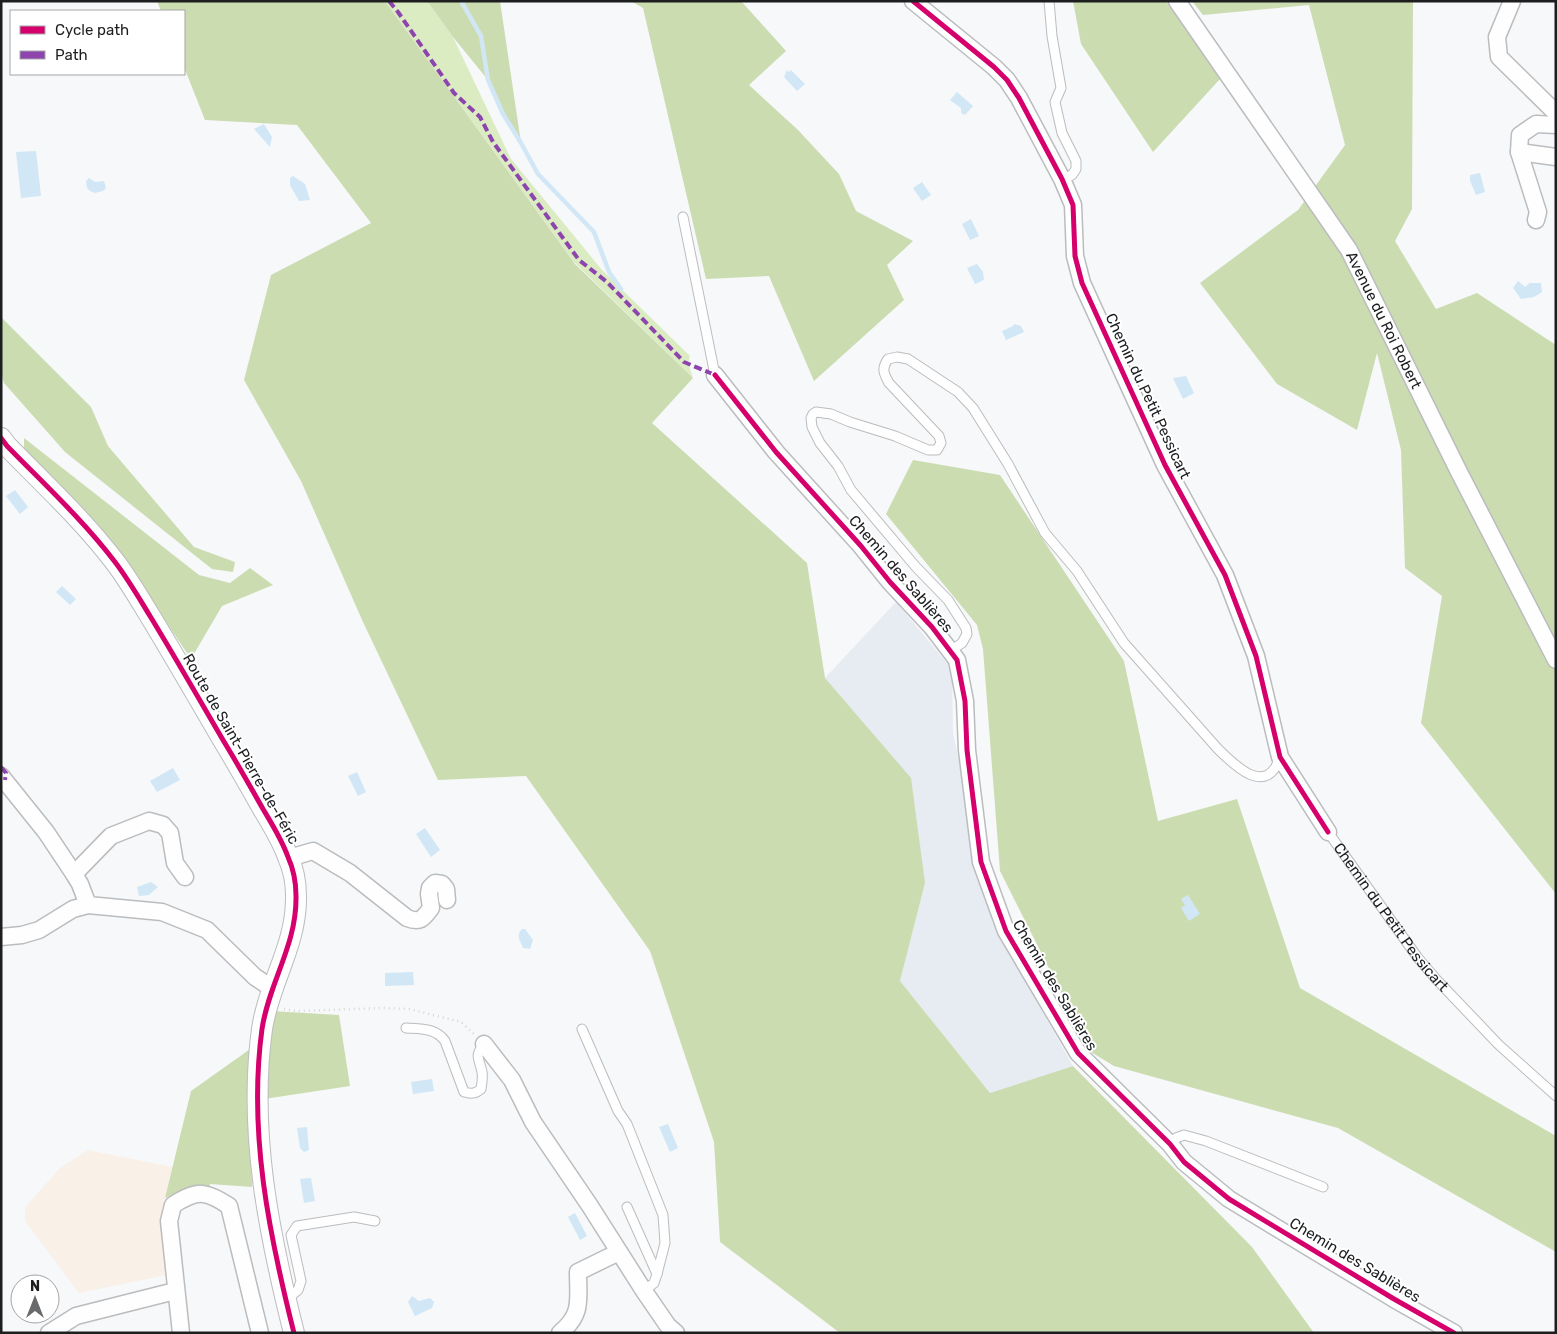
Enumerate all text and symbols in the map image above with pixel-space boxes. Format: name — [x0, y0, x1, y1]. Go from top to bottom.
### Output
legend — [10, 10, 185, 75]
text: Cycle path — [55, 21, 129, 39]
text: Path — [55, 46, 88, 64]
street label: Avenue du Roi Robert — [1342, 249, 1425, 392]
street label: Chemin du Petit Pessicart — [1102, 310, 1194, 482]
street label: Chemin des Sablières — [845, 512, 957, 637]
street label: Route de Saint-Pierre-de-Féric — [179, 651, 303, 847]
street label: Chemin du Petit Pessicart — [1330, 839, 1452, 995]
street label: Chemin des Sablières — [1009, 916, 1101, 1054]
street label: Chemin des Sablières — [1286, 1214, 1424, 1306]
north arrow — [10, 1274, 60, 1324]
text: N — [30, 1278, 40, 1295]

